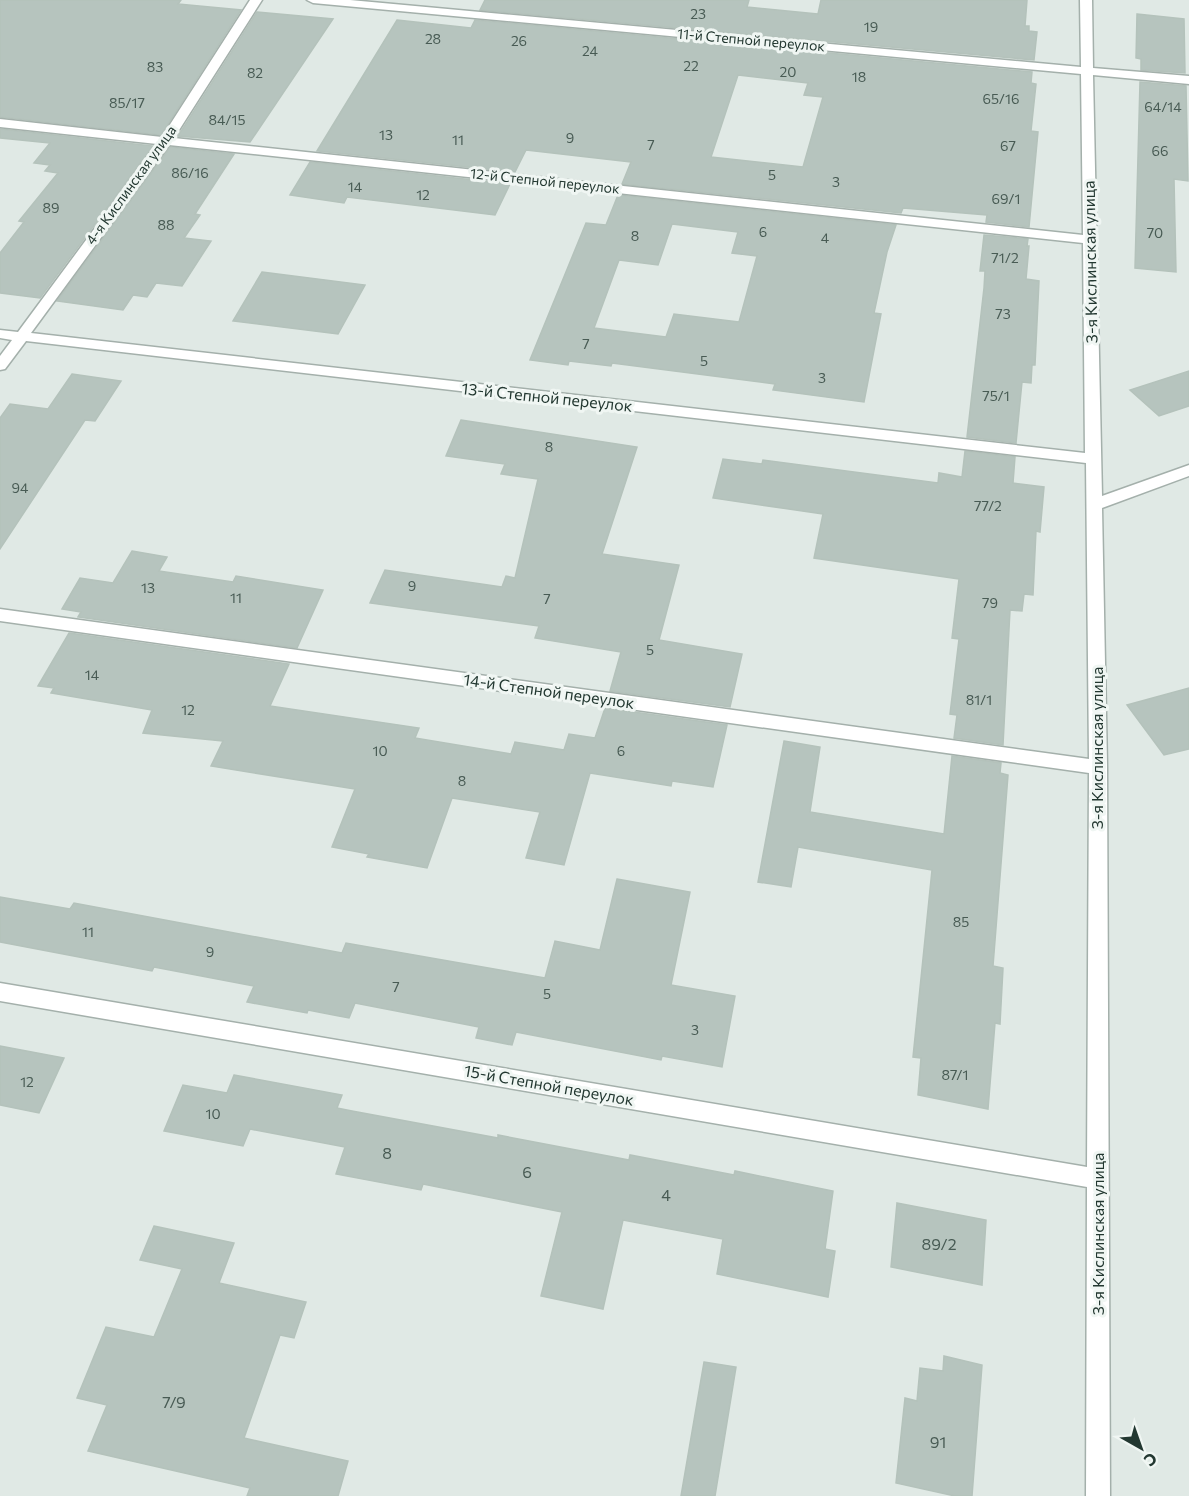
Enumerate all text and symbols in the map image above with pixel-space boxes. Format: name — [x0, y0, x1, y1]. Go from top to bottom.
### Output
house number: 23 — [690, 5, 706, 22]
house number: 19 — [864, 18, 878, 35]
street label: 11-й Степной переулок — [676, 25, 826, 54]
house number: 28 — [425, 30, 441, 47]
house number: 26 — [511, 32, 527, 49]
house number: 24 — [582, 42, 599, 59]
house number: 22 — [683, 57, 699, 74]
house number: 83 — [147, 58, 163, 75]
house number: 20 — [780, 63, 796, 80]
house number: 82 — [247, 64, 263, 81]
house number: 18 — [852, 68, 866, 85]
house number: 65/16 — [983, 90, 1019, 107]
house number: 85/17 — [109, 94, 145, 111]
house number: 64/14 — [1144, 98, 1182, 115]
house number: 84/15 — [208, 111, 246, 128]
street label: 4-я Кислинская улица — [82, 122, 179, 247]
house number: 13 — [379, 126, 393, 143]
house number: 9 — [566, 129, 574, 146]
house number: 11 — [452, 131, 464, 148]
house number: 7 — [647, 136, 655, 153]
house number: 67 — [1000, 137, 1016, 154]
house number: 66 — [1152, 142, 1169, 159]
house number: 86/16 — [171, 164, 209, 181]
street label: 12-й Степной переулок — [470, 164, 621, 197]
house number: 5 — [768, 166, 776, 183]
house number: 3 — [832, 173, 840, 190]
house number: 14 — [348, 178, 363, 195]
street label: 3-я Кислинская улица — [1079, 180, 1100, 344]
house number: 12 — [416, 186, 430, 203]
house number: 69/1 — [992, 190, 1020, 207]
house number: 89 — [43, 199, 60, 216]
house number: 88 — [158, 216, 175, 233]
house number: 6 — [759, 223, 767, 240]
house number: 70 — [1147, 224, 1163, 241]
house number: 8 — [631, 227, 639, 244]
house number: 4 — [821, 229, 830, 246]
house number: 71/2 — [991, 249, 1019, 266]
house number: 73 — [995, 305, 1011, 322]
house number: 7 — [582, 335, 590, 352]
house number: 5 — [700, 352, 708, 369]
house number: 3 — [818, 369, 826, 386]
street label: 13-й Степной переулок — [461, 378, 634, 415]
house number: 75/1 — [982, 387, 1010, 404]
house number: 8 — [545, 438, 553, 455]
house number: 94 — [12, 479, 29, 496]
house number: 77/2 — [974, 497, 1002, 514]
house number: 9 — [408, 577, 416, 594]
house number: 13 — [141, 579, 155, 596]
house number: 11 — [230, 589, 242, 606]
house number: 7 — [543, 590, 551, 607]
house number: 79 — [982, 594, 998, 611]
house number: 5 — [646, 641, 654, 658]
house number: 14 — [85, 666, 100, 683]
street label: 3-я Кислинская улица — [1087, 667, 1106, 829]
street label: 14-й Степной переулок — [462, 669, 636, 712]
house number: 81/1 — [966, 691, 992, 708]
house number: 12 — [181, 701, 195, 718]
house number: 10 — [372, 742, 388, 759]
house number: 6 — [617, 742, 625, 759]
house number: 8 — [458, 772, 466, 789]
house number: 85 — [953, 913, 969, 930]
house number: 11 — [82, 923, 94, 940]
house number: 9 — [206, 943, 214, 960]
house number: 7 — [392, 978, 400, 995]
house number: 5 — [543, 985, 551, 1002]
house number: 3 — [691, 1021, 699, 1038]
street label: 15-й Степной переулок — [463, 1060, 636, 1109]
house number: 87/1 — [941, 1066, 969, 1083]
house number: 12 — [20, 1073, 34, 1090]
house number: 10 — [205, 1105, 221, 1122]
house number: 8 — [382, 1143, 392, 1162]
street label: 3-я Кислинская улица — [1088, 1153, 1107, 1315]
house number: 6 — [522, 1162, 532, 1181]
house number: 4 — [661, 1185, 671, 1204]
house number: 89/2 — [921, 1234, 957, 1253]
house number: 7/9 — [162, 1392, 186, 1411]
north arrow — [1111, 1418, 1171, 1478]
house number: 91 — [930, 1432, 946, 1451]
text: С — [1141, 1449, 1161, 1471]

